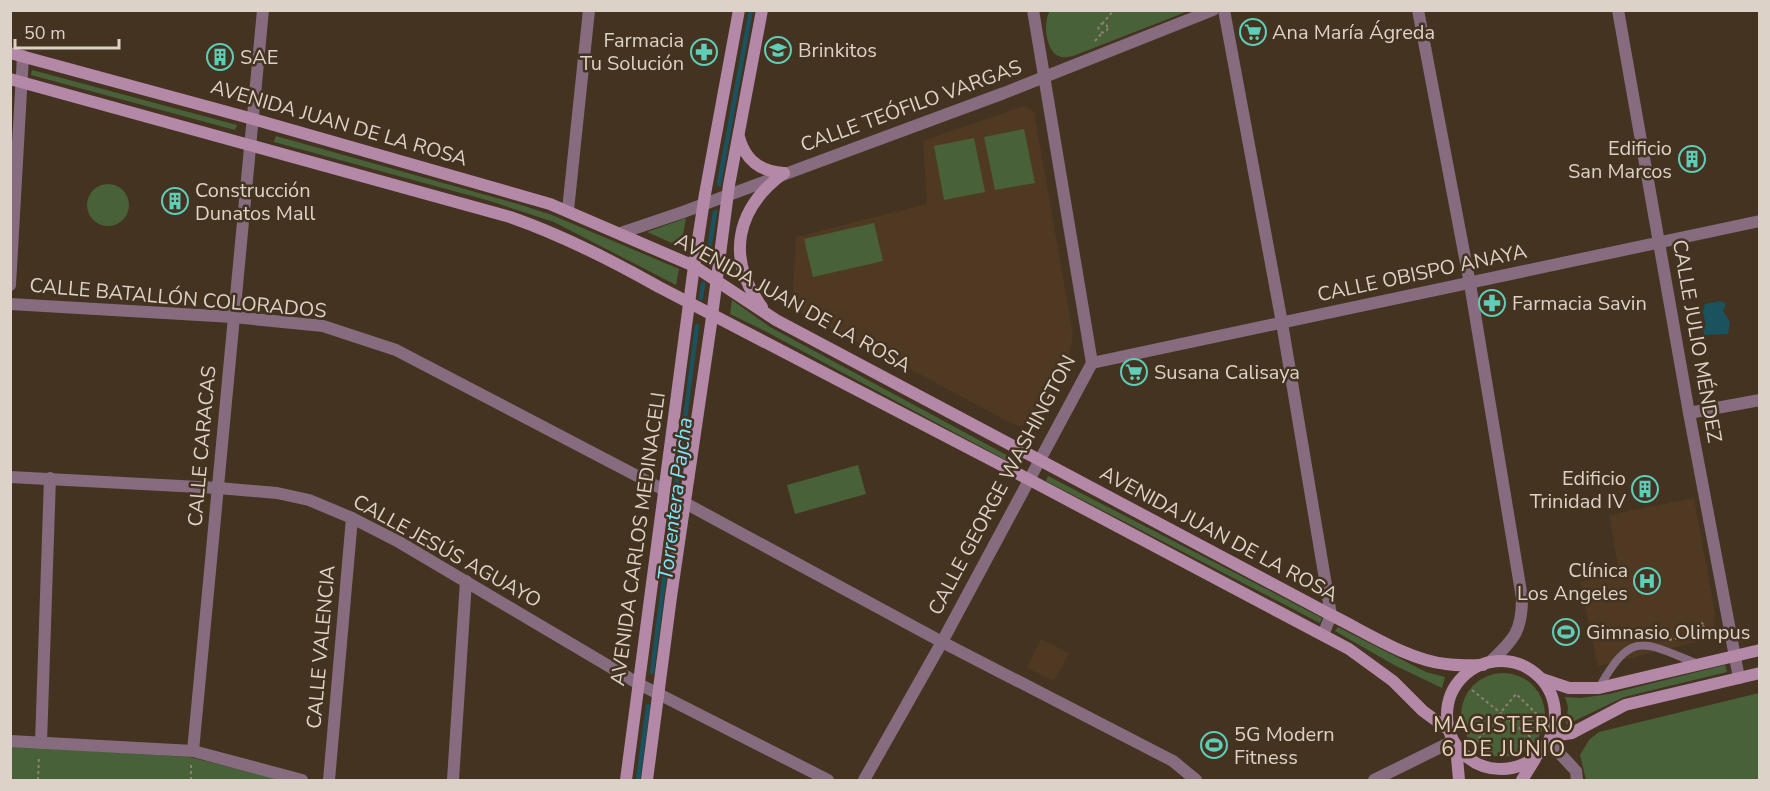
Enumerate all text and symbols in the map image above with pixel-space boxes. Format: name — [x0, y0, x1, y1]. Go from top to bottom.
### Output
scale bar — [15, 12, 118, 50]
supermarket icon: Ana María Ágreda — [1238, 17, 1268, 47]
place label: Ana María Ágreda — [1272, 19, 1435, 46]
text: 50 m — [24, 21, 66, 45]
place label: Farmacia Tu Solución — [580, 27, 684, 77]
school or university icon: Brinkitos — [763, 35, 793, 65]
pharmacy icon: Farmacia Tu Solución — [689, 37, 719, 67]
place label: Brinkitos — [798, 37, 877, 64]
building icon: SAE — [205, 42, 235, 72]
place label: SAE — [240, 44, 279, 71]
street label: CALLE TEÓFILO VARGAS — [797, 53, 1025, 159]
street label: AVENIDA JUAN DE LA ROSA — [207, 73, 471, 173]
place label: Edificio San Marcos — [1568, 135, 1672, 185]
building icon: Edificio San Marcos — [1677, 144, 1707, 174]
place label: Construcción Dunatos Mall — [195, 177, 315, 227]
building icon: Construcción Dunatos Mall — [160, 186, 190, 216]
street label: AVENIDA JUAN DE LA ROSA — [670, 227, 916, 379]
street label: CALLE JULIO MÉNDEZ — [1666, 237, 1728, 445]
street label: CALLE OBISPO ANAYA — [1315, 238, 1530, 308]
street label: CALLE BATALLÓN COLORADOS — [28, 272, 328, 324]
pharmacy icon: Farmacia Savin — [1477, 288, 1507, 318]
place label: Farmacia Savin — [1512, 290, 1647, 317]
street label: CALLE GEORGE WASHINGTON — [922, 350, 1082, 620]
supermarket icon: Susana Calisaya — [1119, 357, 1149, 387]
place label: Susana Calisaya — [1154, 359, 1300, 386]
street label: CALLE CARACAS — [182, 365, 222, 527]
street label: AVENIDA CARLOS MEDINACELI — [604, 391, 672, 687]
water label: Torrentera Pajcha — [651, 416, 699, 582]
street label: AVENIDA JUAN DE LA ROSA — [1095, 460, 1343, 609]
place label: Edificio Trinidad IV — [1530, 465, 1626, 515]
building icon: Edificio Trinidad IV — [1630, 474, 1660, 504]
street label: CALLE JESÚS AGUAYO — [348, 488, 546, 614]
place label: Clínica Los Angeles — [1517, 557, 1628, 607]
street label: CALLE VALENCIA — [300, 564, 342, 730]
hospital icon: Clínica Los Angeles — [1632, 566, 1662, 596]
sports icon: Gimnasio Olimpus — [1551, 617, 1581, 647]
place label: Gimnasio Olimpus — [1586, 619, 1750, 646]
district label: MAGISTERIO 6 DE JUNIO — [1433, 711, 1575, 763]
place label: 5G Modern Fitness — [1234, 721, 1335, 771]
sports icon: 5G Modern Fitness — [1199, 730, 1229, 760]

